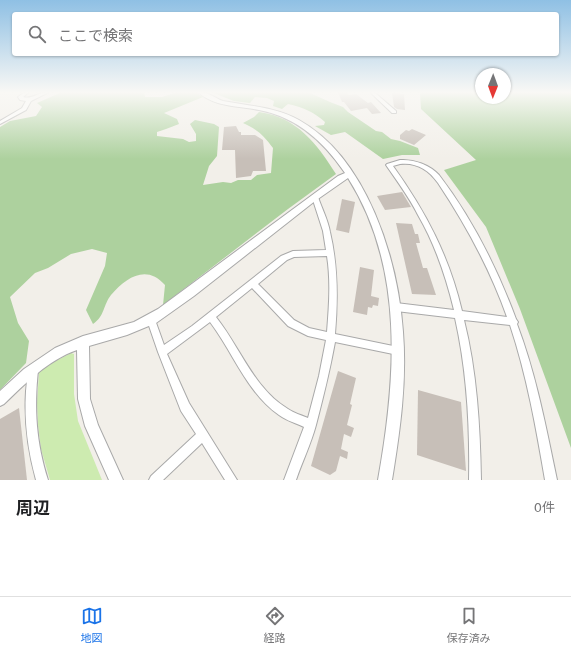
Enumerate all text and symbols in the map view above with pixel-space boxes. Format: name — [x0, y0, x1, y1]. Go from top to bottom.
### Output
search box — [12, 12, 559, 56]
icon: search — [26, 23, 48, 45]
text: ここで検索 — [58, 27, 133, 45]
north arrow — [475, 68, 511, 104]
text: 周辺 — [16, 498, 50, 518]
text: 0件 — [534, 500, 555, 515]
tab: 地図 — [81, 605, 103, 645]
tab: 経路 — [264, 605, 286, 645]
tab: 保存済み — [447, 605, 491, 645]

